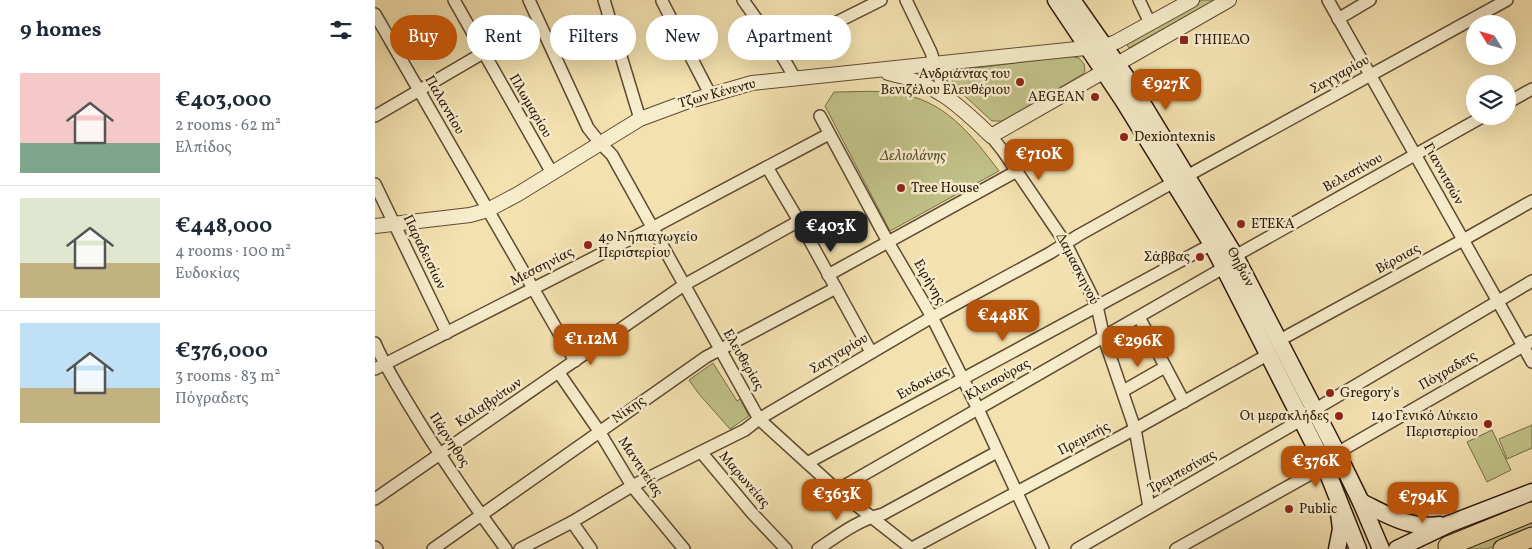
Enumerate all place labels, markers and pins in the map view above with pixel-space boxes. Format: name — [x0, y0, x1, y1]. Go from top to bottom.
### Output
place label: ΓΗΠΕΔΟ — [1194, 31, 1250, 50]
marker: ΓΗΠΕΔΟ — [1178, 34, 1190, 46]
place label: Ανδριάντας του Βενιζέλου Ελευθέριου — [880, 65, 1010, 100]
pin: €927K — [1131, 68, 1201, 111]
marker: Ανδριάντας του Βενιζέλου Ελευθέριου — [1014, 76, 1026, 88]
place label: AEGEAN — [1028, 88, 1085, 107]
marker: AEGEAN — [1089, 91, 1101, 103]
place label: Dexiontexnis — [1134, 128, 1215, 147]
marker: Dexiontexnis — [1118, 131, 1130, 143]
pin: €710K — [1004, 138, 1074, 181]
place label: Tree House — [911, 179, 979, 198]
marker: Tree House — [895, 182, 907, 194]
pin: €403K — [796, 210, 866, 253]
place label: ΕΤΕΚΑ — [1251, 215, 1295, 234]
marker: ΕΤΕΚΑ — [1235, 218, 1247, 230]
place label: 4ο Νηπιαγωγείο Περιστερίου — [598, 228, 698, 263]
marker: 4ο Νηπιαγωγείο Περιστερίου — [582, 239, 594, 251]
place label: Σάββας — [1144, 248, 1190, 267]
marker: Σάββας — [1194, 251, 1206, 263]
pin: €448K — [968, 300, 1038, 342]
pin: €1.12M — [550, 324, 632, 366]
pin: €296K — [1103, 326, 1173, 368]
place label: Gregory's — [1340, 384, 1400, 403]
marker: Gregory's — [1324, 387, 1336, 399]
place label: Οι μερακλήδες — [1240, 407, 1329, 426]
place label: 14ο Γενικό Λύκειο Περιστερίου — [1371, 407, 1478, 442]
marker: Οι μερακλήδες — [1333, 410, 1345, 422]
marker: 14ο Γενικό Λύκειο Περιστερίου — [1482, 418, 1494, 430]
pin: €376K — [1281, 446, 1351, 488]
pin: €363K — [802, 478, 872, 521]
pin: €794K — [1388, 482, 1458, 524]
place label: Public — [1299, 500, 1337, 519]
marker: Public — [1283, 503, 1295, 515]

